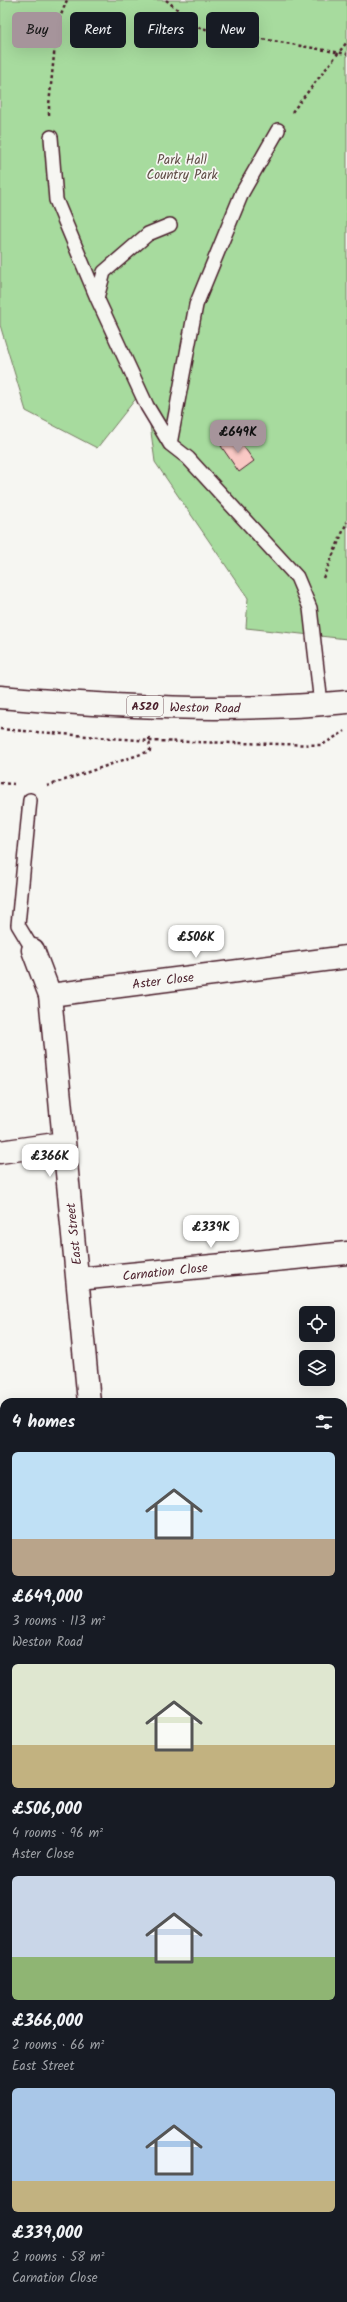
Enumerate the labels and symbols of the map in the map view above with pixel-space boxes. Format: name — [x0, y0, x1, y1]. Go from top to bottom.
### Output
park label: Park Hall Country Park — [146, 150, 218, 186]
pin: £649K — [210, 420, 266, 454]
road number: A520 — [127, 696, 163, 716]
street label: Weston Road — [169, 697, 241, 720]
pin: £506K — [168, 925, 224, 959]
street label: Aster Close — [131, 967, 195, 996]
pin: £366K — [22, 1144, 78, 1178]
street label: East Street — [61, 1201, 88, 1266]
pin: £339K — [183, 1215, 239, 1249]
street label: Carnation Close — [121, 1258, 209, 1287]

